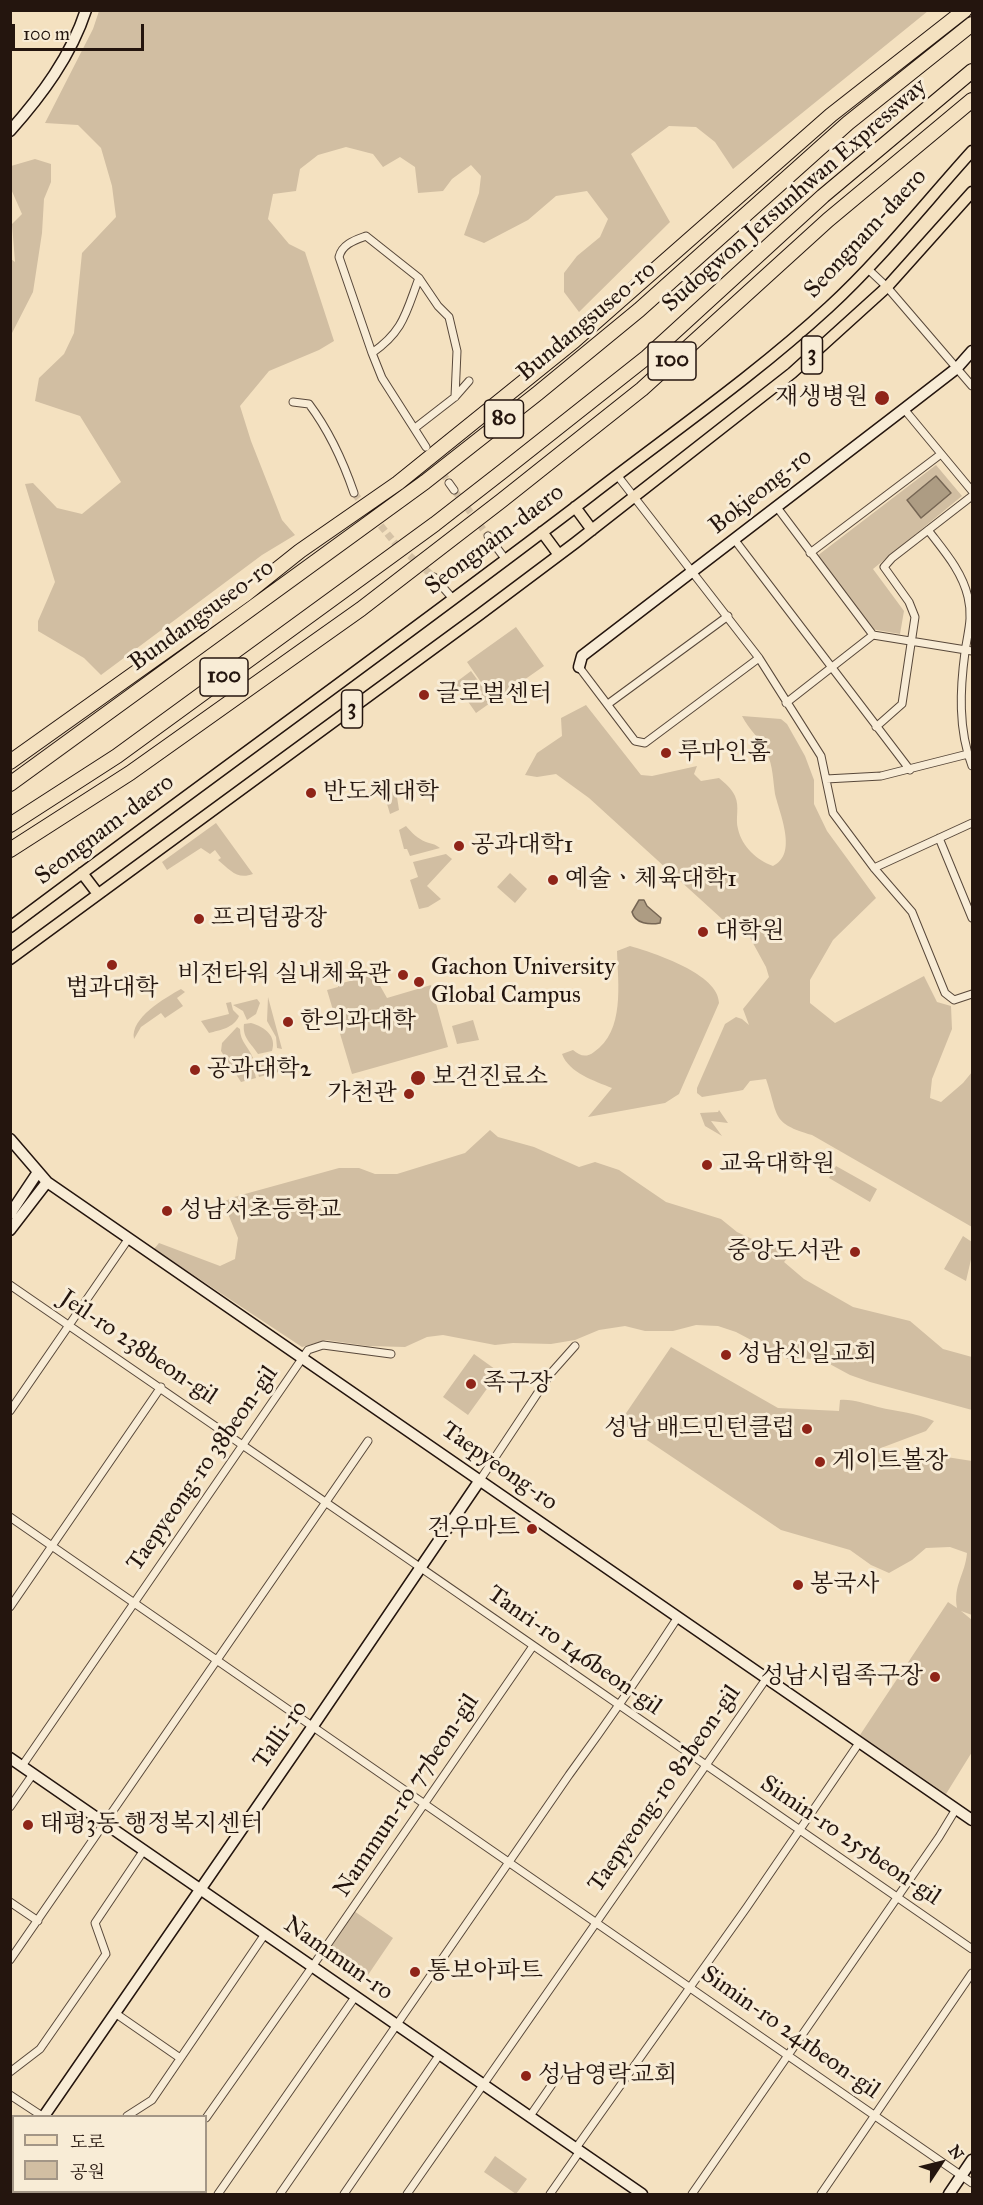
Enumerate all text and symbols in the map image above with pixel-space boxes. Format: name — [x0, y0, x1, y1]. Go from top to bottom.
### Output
scale bar — [15, 12, 147, 50]
text: 100 m — [23, 23, 70, 45]
street label: Sudogwon Je1sunhwan Expressway — [657, 73, 933, 319]
street label: Seongnam-daero — [799, 163, 933, 305]
street label: Bundangsuseo-ro — [512, 256, 662, 388]
road number: 3 — [802, 336, 822, 374]
road number: 100 — [648, 342, 696, 380]
place label: 재생병원 — [775, 384, 868, 412]
marker: 재생병원 — [873, 389, 891, 407]
road number: 80 — [484, 400, 524, 438]
street label: Bokjeong-ro — [704, 443, 818, 541]
street label: Seongnam-daero — [420, 478, 570, 602]
street label: Bundangsuseo-ro — [124, 554, 280, 678]
road number: 100 — [200, 658, 248, 696]
place label: 글로벌센터 — [436, 681, 552, 709]
marker: 글로벌센터 — [417, 688, 431, 702]
road number: 3 — [342, 690, 362, 728]
place label: 루마인홈 — [678, 739, 771, 767]
marker: 루마인홈 — [659, 746, 673, 760]
street label: Seongnam-daero — [30, 768, 180, 892]
place label: 반도체대학 — [323, 779, 439, 807]
marker: 반도체대학 — [304, 786, 318, 800]
place label: 공과대학1 — [471, 832, 573, 860]
marker: 공과대학1 — [452, 839, 466, 853]
place label: 예술ㆍ체육대학1 — [565, 866, 737, 894]
marker: 예술ㆍ체육대학1 — [546, 873, 560, 887]
place label: 프리덤광장 — [211, 905, 327, 933]
marker: 프리덤광장 — [192, 912, 206, 926]
place label: 대학원 — [715, 918, 785, 946]
marker: 대학원 — [696, 925, 710, 939]
place label: Gachon University Global Campus — [431, 954, 615, 1010]
marker: 법과대학 — [105, 958, 119, 972]
place label: 비전타워 실내체육관 — [177, 961, 391, 989]
marker: 비전타워 실내체육관 — [396, 968, 410, 982]
place label: 법과대학 — [66, 975, 158, 1003]
marker: Gachon University Global Campus — [412, 975, 426, 989]
place label: 한의과대학 — [300, 1008, 416, 1036]
marker: 한의과대학 — [281, 1015, 295, 1029]
place label: 공과대학2 — [207, 1056, 312, 1084]
marker: 공과대학2 — [188, 1063, 202, 1077]
place label: 보건진료소 — [432, 1064, 548, 1092]
marker: 보건진료소 — [409, 1069, 427, 1087]
place label: 가천관 — [327, 1080, 397, 1108]
marker: 가천관 — [402, 1087, 416, 1101]
place label: 교육대학원 — [719, 1151, 835, 1179]
marker: 교육대학원 — [700, 1158, 714, 1172]
place label: 성남서초등학교 — [179, 1197, 341, 1225]
marker: 성남서초등학교 — [160, 1204, 174, 1218]
place label: 중앙도서관 — [727, 1238, 843, 1266]
marker: 중앙도서관 — [848, 1245, 862, 1259]
street label: Jeil-ro 238beon-gil — [54, 1285, 222, 1411]
place label: 성남신일교회 — [738, 1341, 877, 1369]
marker: 성남신일교회 — [719, 1348, 733, 1362]
street label: Taepyeong-ro 38beon-gil — [121, 1361, 285, 1577]
place label: 족구장 — [483, 1370, 553, 1398]
marker: 족구장 — [464, 1377, 478, 1391]
place label: 성남 배드민턴클럽 — [604, 1415, 795, 1443]
street label: Taepyeong-ro — [435, 1416, 563, 1518]
marker: 성남 배드민턴클럽 — [800, 1422, 814, 1436]
place label: 게이트볼장 — [832, 1448, 948, 1476]
marker: 게이트볼장 — [813, 1455, 827, 1469]
place label: 건우마트 — [427, 1515, 520, 1543]
marker: 건우마트 — [525, 1522, 539, 1536]
place label: 봉국사 — [810, 1571, 880, 1599]
marker: 봉국사 — [791, 1578, 805, 1592]
street label: Tanri-ro 146beon-gil — [481, 1580, 667, 1722]
place label: 성남시립족구장 — [761, 1663, 923, 1691]
marker: 성남시립족구장 — [928, 1670, 942, 1684]
street label: Taepyeong-ro 82beon-gil — [583, 1680, 747, 1898]
street label: Nammun-ro 77beon-gil — [328, 1689, 486, 1903]
street label: Talli-ro — [247, 1696, 315, 1774]
street label: Simin-ro 255beon-gil — [754, 1770, 946, 1912]
place label: 태평3동 행정복지센터 — [40, 1811, 263, 1839]
marker: 태평3동 행정복지센터 — [21, 1818, 35, 1832]
street label: Nammun-ro — [278, 1911, 398, 2007]
place label: 통보아파트 — [427, 1958, 543, 1986]
street label: Simin-ro 241beon-gil — [695, 1960, 885, 2106]
marker: 통보아파트 — [408, 1965, 422, 1979]
place label: 성남영락교회 — [538, 2062, 677, 2090]
marker: 성남영락교회 — [519, 2069, 533, 2083]
legend — [12, 2115, 207, 2193]
text: 도로 — [70, 2131, 105, 2153]
north arrow — [911, 2133, 971, 2193]
text: N — [944, 2141, 968, 2163]
text: 공원 — [70, 2161, 105, 2183]

